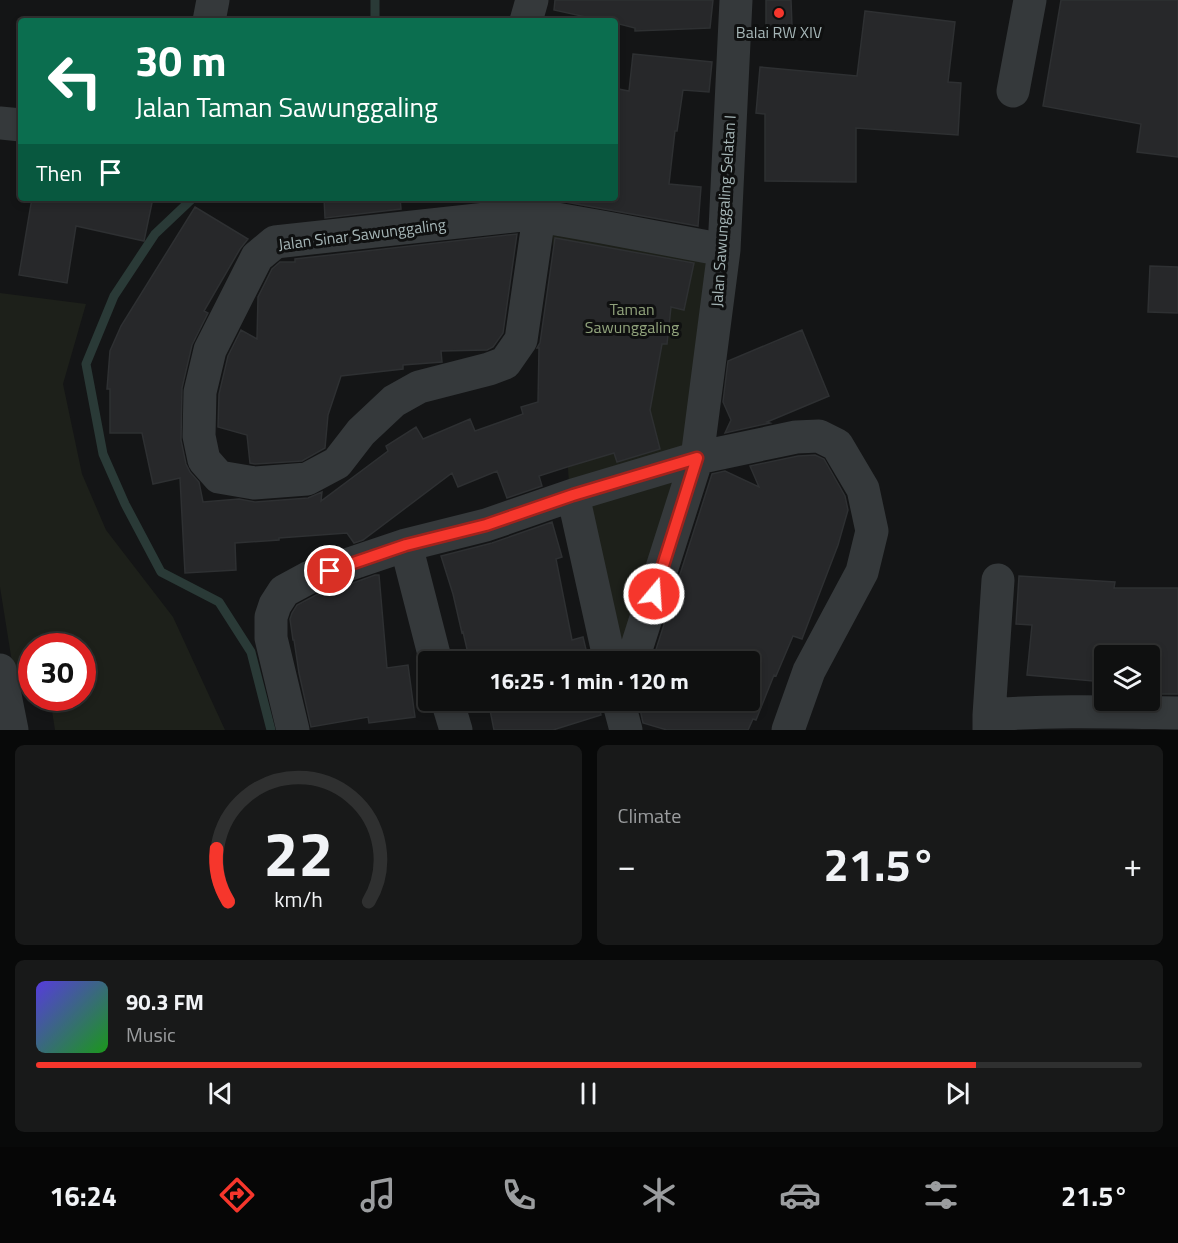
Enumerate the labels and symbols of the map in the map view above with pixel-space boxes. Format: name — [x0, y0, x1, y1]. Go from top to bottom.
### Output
marker: Balai RW XIV — [772, 6, 786, 20]
place label: Balai RW XIV — [736, 20, 822, 44]
street label: Jalan Sawunggaling Selatan I — [704, 114, 742, 308]
street label: Jalan Sinar Sawunggaling — [277, 212, 447, 256]
park label: Taman Sawunggaling — [585, 297, 679, 339]
pin — [304, 545, 355, 596]
position arrow — [622, 562, 686, 626]
speed limit sign: 30 — [18, 633, 96, 711]

